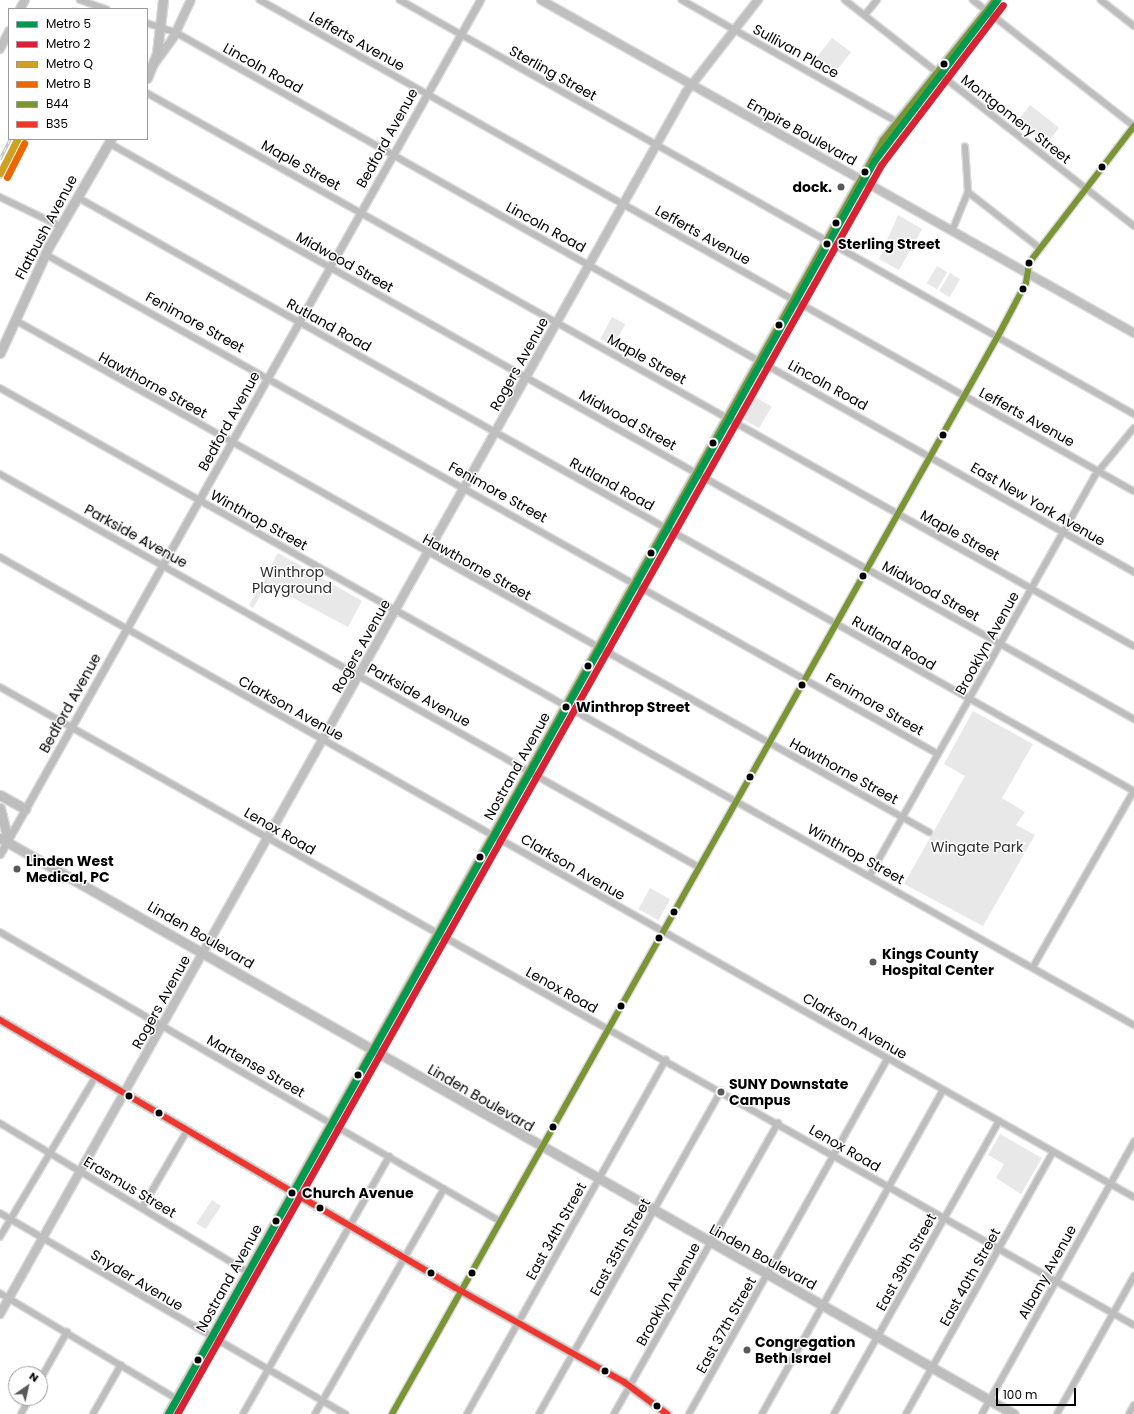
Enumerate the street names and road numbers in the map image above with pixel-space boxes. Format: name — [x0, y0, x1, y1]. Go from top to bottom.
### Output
street label: Lefferts Avenue — [306, 8, 408, 74]
street label: Sullivan Place — [750, 20, 842, 82]
street label: Lincoln Road — [220, 39, 306, 97]
street label: Sterling Street — [506, 42, 600, 104]
street label: Montgomery Street — [958, 71, 1074, 167]
street label: Bedford Avenue — [353, 85, 421, 191]
street label: Empire Boulevard — [744, 95, 860, 169]
street label: Maple Street — [259, 136, 343, 194]
street label: Flatbush Avenue — [11, 172, 81, 282]
street label: Lincoln Road — [503, 198, 589, 256]
street label: Lefferts Avenue — [652, 202, 754, 268]
street label: Midwood Street — [293, 228, 397, 296]
street label: Fenimore Street — [143, 288, 247, 356]
street label: Rutland Road — [284, 295, 374, 355]
street label: Rogers Avenue — [486, 314, 552, 414]
street label: Maple Street — [605, 330, 689, 388]
street label: Hawthorne Street — [96, 348, 210, 422]
street label: Lincoln Road — [785, 356, 871, 414]
street label: Bedford Avenue — [195, 368, 263, 474]
street label: Lefferts Avenue — [976, 384, 1078, 450]
street label: Midwood Street — [576, 386, 680, 454]
street label: Rutland Road — [567, 454, 657, 514]
street label: Fenimore Street — [446, 458, 550, 526]
street label: East New York Avenue — [968, 459, 1108, 549]
street label: Winthrop Street — [207, 486, 311, 554]
street label: Parkside Avenue — [82, 501, 190, 571]
street label: Maple Street — [918, 506, 1002, 564]
street label: Hawthorne Street — [420, 530, 534, 604]
street label: Midwood Street — [879, 557, 983, 625]
street label: Brooklyn Avenue — [952, 588, 1022, 698]
street label: Rogers Avenue — [328, 596, 394, 696]
street label: Rutland Road — [849, 612, 939, 674]
street label: Bedford Avenue — [36, 650, 104, 756]
street label: Parkside Avenue — [365, 660, 473, 730]
street label: Fenimore Street — [823, 669, 927, 739]
street label: Clarkson Avenue — [235, 672, 347, 744]
street label: Nostrand Avenue — [480, 709, 554, 823]
street label: Hawthorne Street — [787, 734, 901, 808]
street label: Lenox Road — [241, 804, 319, 858]
street label: Winthrop Street — [804, 820, 908, 888]
street label: Clarkson Avenue — [518, 830, 628, 904]
street label: Linden Boulevard — [145, 898, 257, 972]
street label: Rogers Avenue — [128, 952, 194, 1052]
street label: Lenox Road — [523, 963, 601, 1017]
street label: Clarkson Avenue — [800, 989, 910, 1063]
street label: Martense Street — [204, 1031, 308, 1101]
street label: Linden Boulevard — [425, 1061, 537, 1135]
street label: Lenox Road — [806, 1121, 884, 1175]
street label: Erasmus Street — [81, 1153, 179, 1221]
street label: East 34th Street — [522, 1179, 590, 1283]
street label: East 35th Street — [586, 1195, 654, 1299]
street label: East 39th Street — [872, 1210, 940, 1314]
street label: Nostrand Avenue — [192, 1221, 266, 1335]
street label: Linden Boulevard — [706, 1221, 820, 1293]
street label: Albany Avenue — [1014, 1222, 1080, 1322]
street label: East 40th Street — [936, 1225, 1004, 1329]
street label: Brooklyn Avenue — [633, 1239, 703, 1349]
street label: Snyder Avenue — [88, 1246, 186, 1314]
street label: East 37th Street — [693, 1274, 759, 1376]

